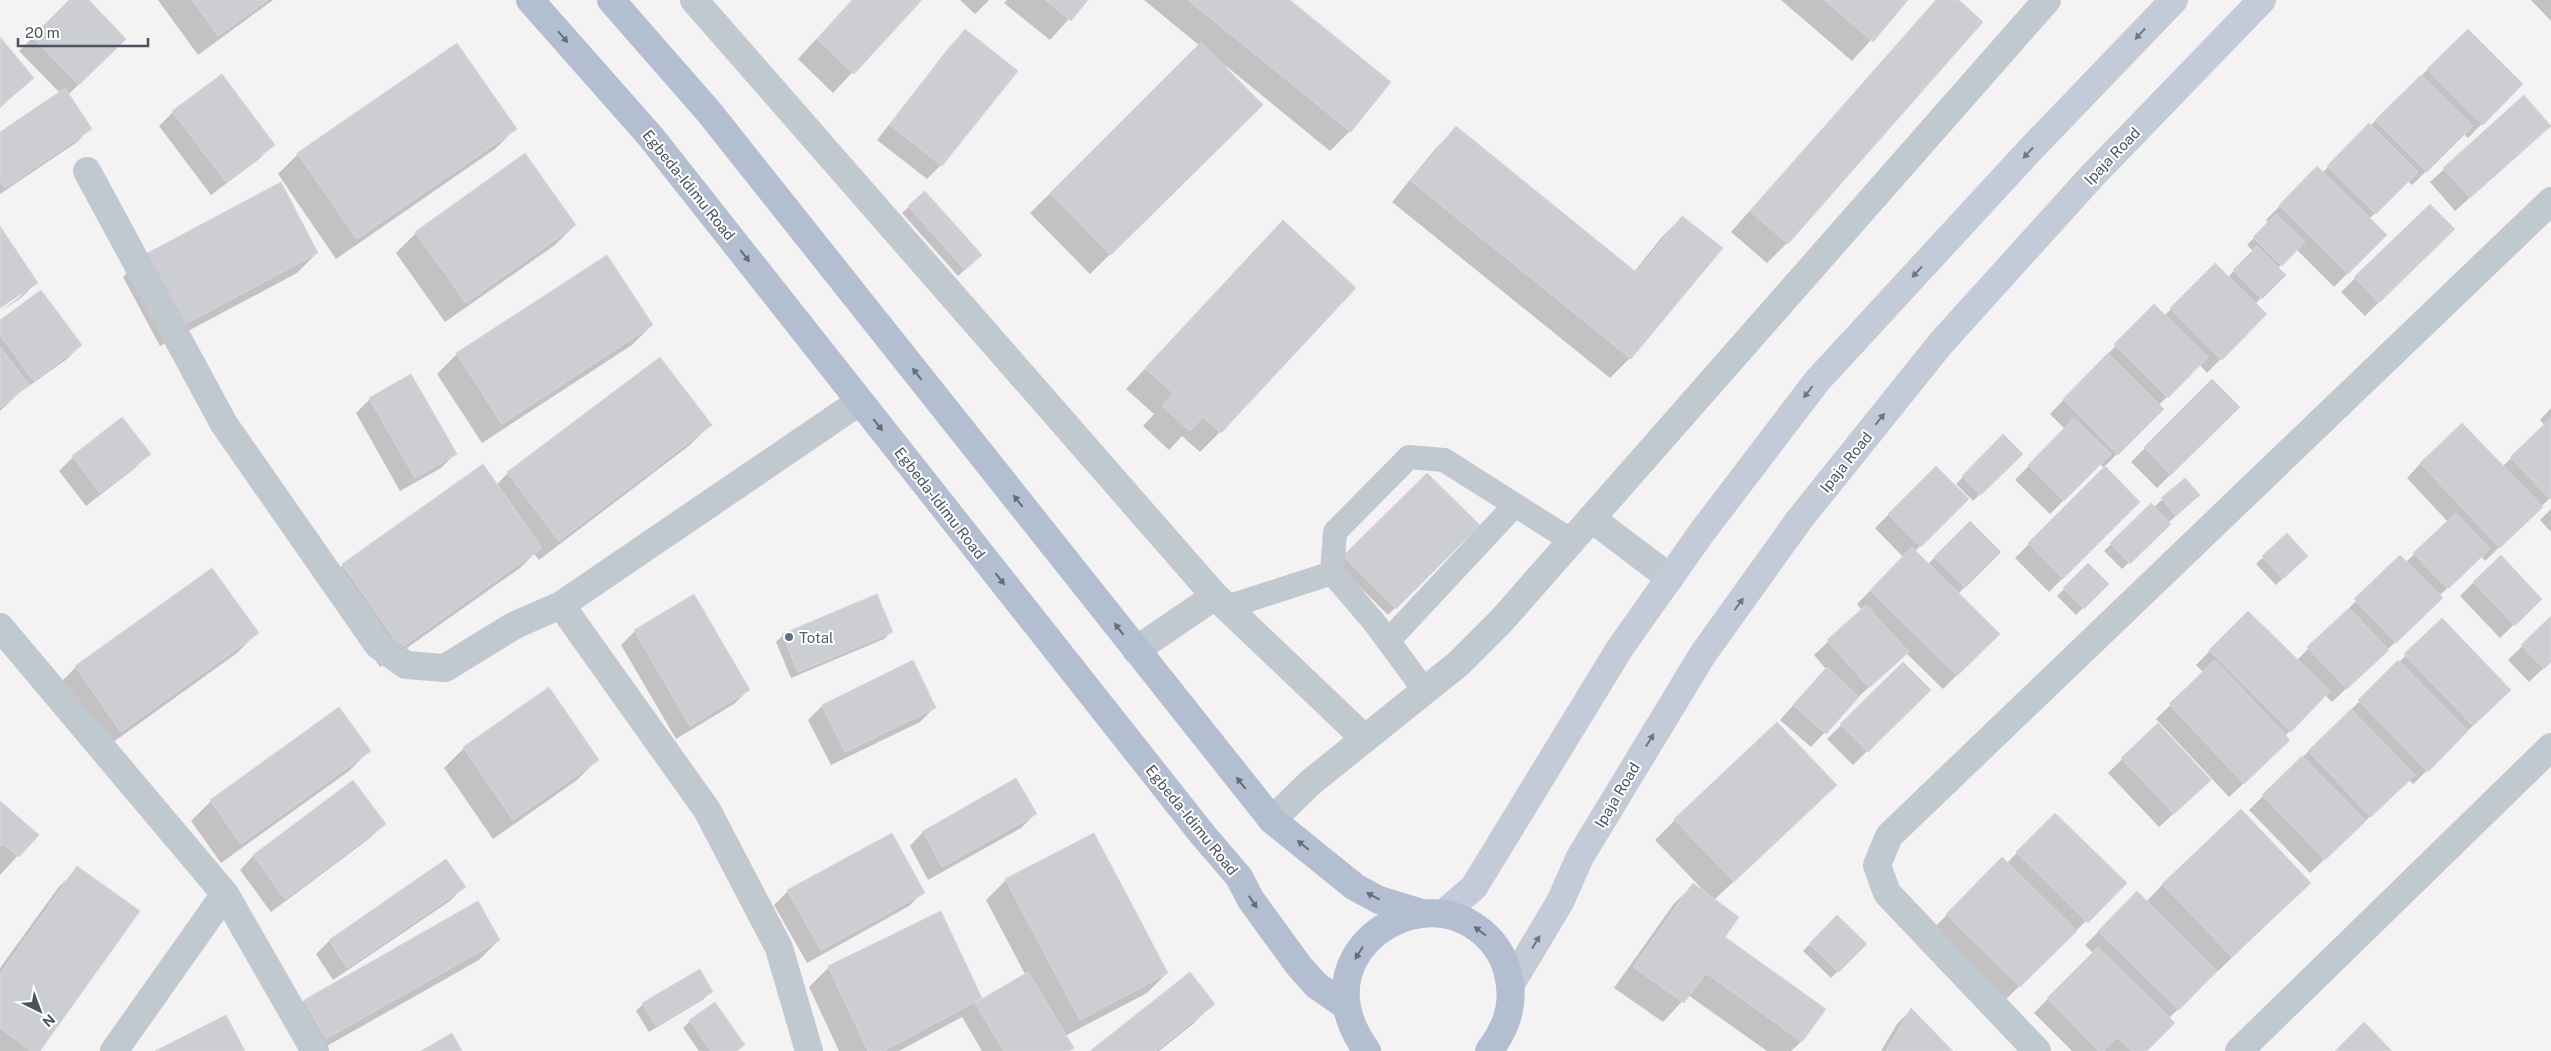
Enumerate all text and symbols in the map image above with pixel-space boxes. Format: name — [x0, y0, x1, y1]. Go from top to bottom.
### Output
scale bar — [18, 15, 148, 47]
text: 20 m — [25, 24, 60, 41]
one-way arrow — [2134, 28, 2146, 40]
one-way arrow — [557, 30, 568, 43]
street label: Ipaja Road — [2081, 124, 2143, 188]
street label: Egbeda-Idimu Road — [639, 127, 739, 243]
one-way arrow — [2022, 146, 2034, 158]
one-way arrow — [739, 249, 750, 262]
one-way arrow — [1912, 265, 1923, 278]
one-way arrow — [911, 368, 922, 381]
one-way arrow — [1803, 385, 1814, 398]
one-way arrow — [1874, 413, 1885, 426]
one-way arrow — [872, 418, 883, 431]
street label: Ipaja Road — [1816, 428, 1876, 496]
street label: Egbeda-Idimu Road — [891, 444, 989, 562]
one-way arrow — [1012, 495, 1023, 508]
one-way arrow — [995, 572, 1006, 585]
one-way arrow — [1734, 597, 1744, 611]
one-way arrow — [1113, 622, 1124, 635]
place label: Total — [799, 629, 834, 646]
marker: Total — [783, 631, 795, 643]
one-way arrow — [1646, 734, 1655, 747]
street label: Ipaja Road — [1591, 759, 1643, 831]
street label: Egbeda-Idimu Road — [1142, 762, 1242, 878]
one-way arrow — [1236, 777, 1247, 790]
one-way arrow — [1297, 839, 1310, 850]
one-way arrow — [1366, 892, 1381, 900]
one-way arrow — [1248, 895, 1258, 908]
one-way arrow — [1474, 925, 1487, 936]
one-way arrow — [1531, 936, 1540, 949]
one-way arrow — [1354, 946, 1363, 960]
north arrow — [15, 986, 65, 1036]
text: N — [39, 1011, 58, 1030]

